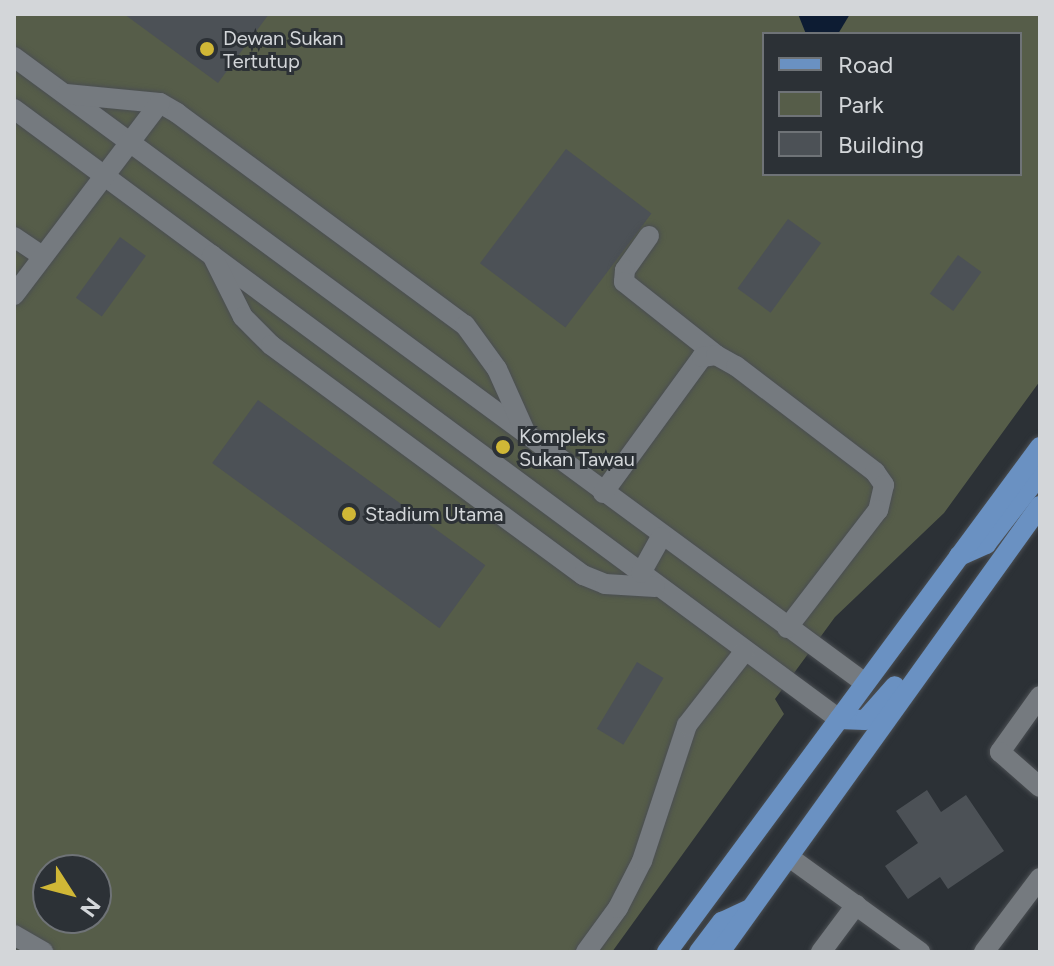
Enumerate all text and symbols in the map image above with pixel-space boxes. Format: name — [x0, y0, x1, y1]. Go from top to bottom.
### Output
place label: Dewan Sukan Tertutup — [223, 26, 343, 73]
legend — [762, 32, 1022, 176]
marker: Dewan Sukan Tertutup — [198, 40, 216, 58]
text: Road — [838, 50, 893, 79]
text: Park — [838, 90, 884, 119]
text: Building — [838, 130, 924, 159]
place label: Kompleks Sukan Tawau — [519, 424, 635, 471]
marker: Kompleks Sukan Tawau — [494, 438, 512, 456]
place label: Stadium Utama — [365, 502, 504, 526]
marker: Stadium Utama — [340, 505, 358, 523]
north arrow — [32, 854, 112, 934]
text: N — [74, 892, 106, 922]

